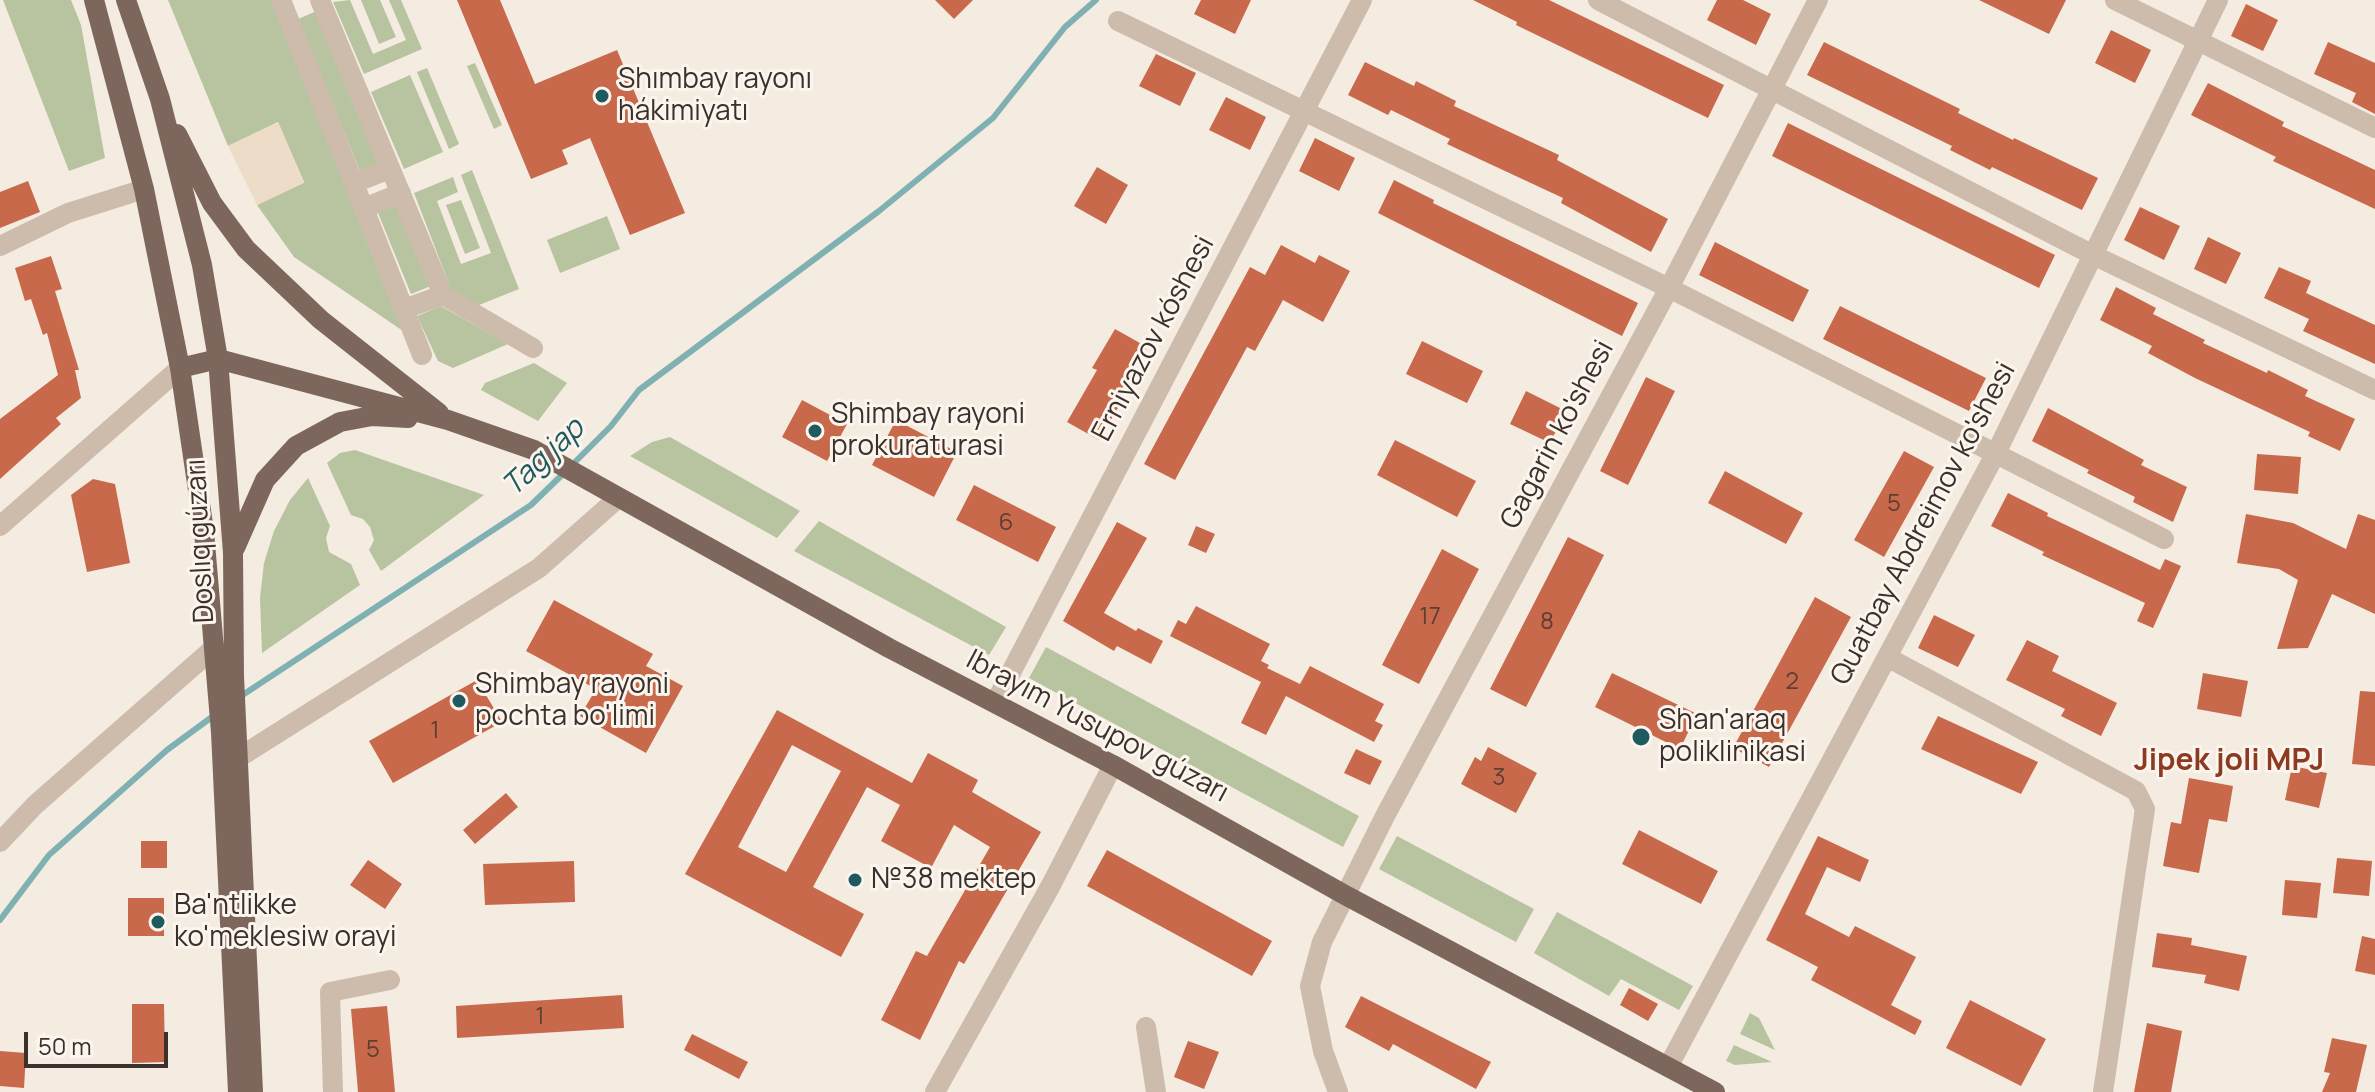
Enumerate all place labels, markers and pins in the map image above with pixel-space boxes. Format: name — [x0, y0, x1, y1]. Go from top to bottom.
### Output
place label: Shımbay rayonı hákimiyatı — [618, 63, 812, 129]
marker: Shımbay rayonı hákimiyatı — [593, 87, 611, 105]
place label: Shimbay rayoni prokuraturasi — [831, 398, 1025, 464]
marker: Shimbay rayoni prokuraturasi — [806, 422, 824, 440]
place label: Shimbay rayoni pochta bo'limi — [475, 668, 669, 734]
marker: Shimbay rayoni pochta bo'limi — [450, 692, 468, 710]
place label: Shan'araq poliklinikasi — [1659, 704, 1806, 770]
marker: Shan'araq poliklinikasi — [1630, 726, 1652, 748]
place label: №38 mektep — [871, 863, 1036, 897]
marker: №38 mektep — [846, 871, 864, 889]
place label: Ba'ntlikke ko'meklesiw orayi — [174, 889, 397, 955]
marker: Ba'ntlikke ko'meklesiw orayi — [149, 913, 167, 931]

